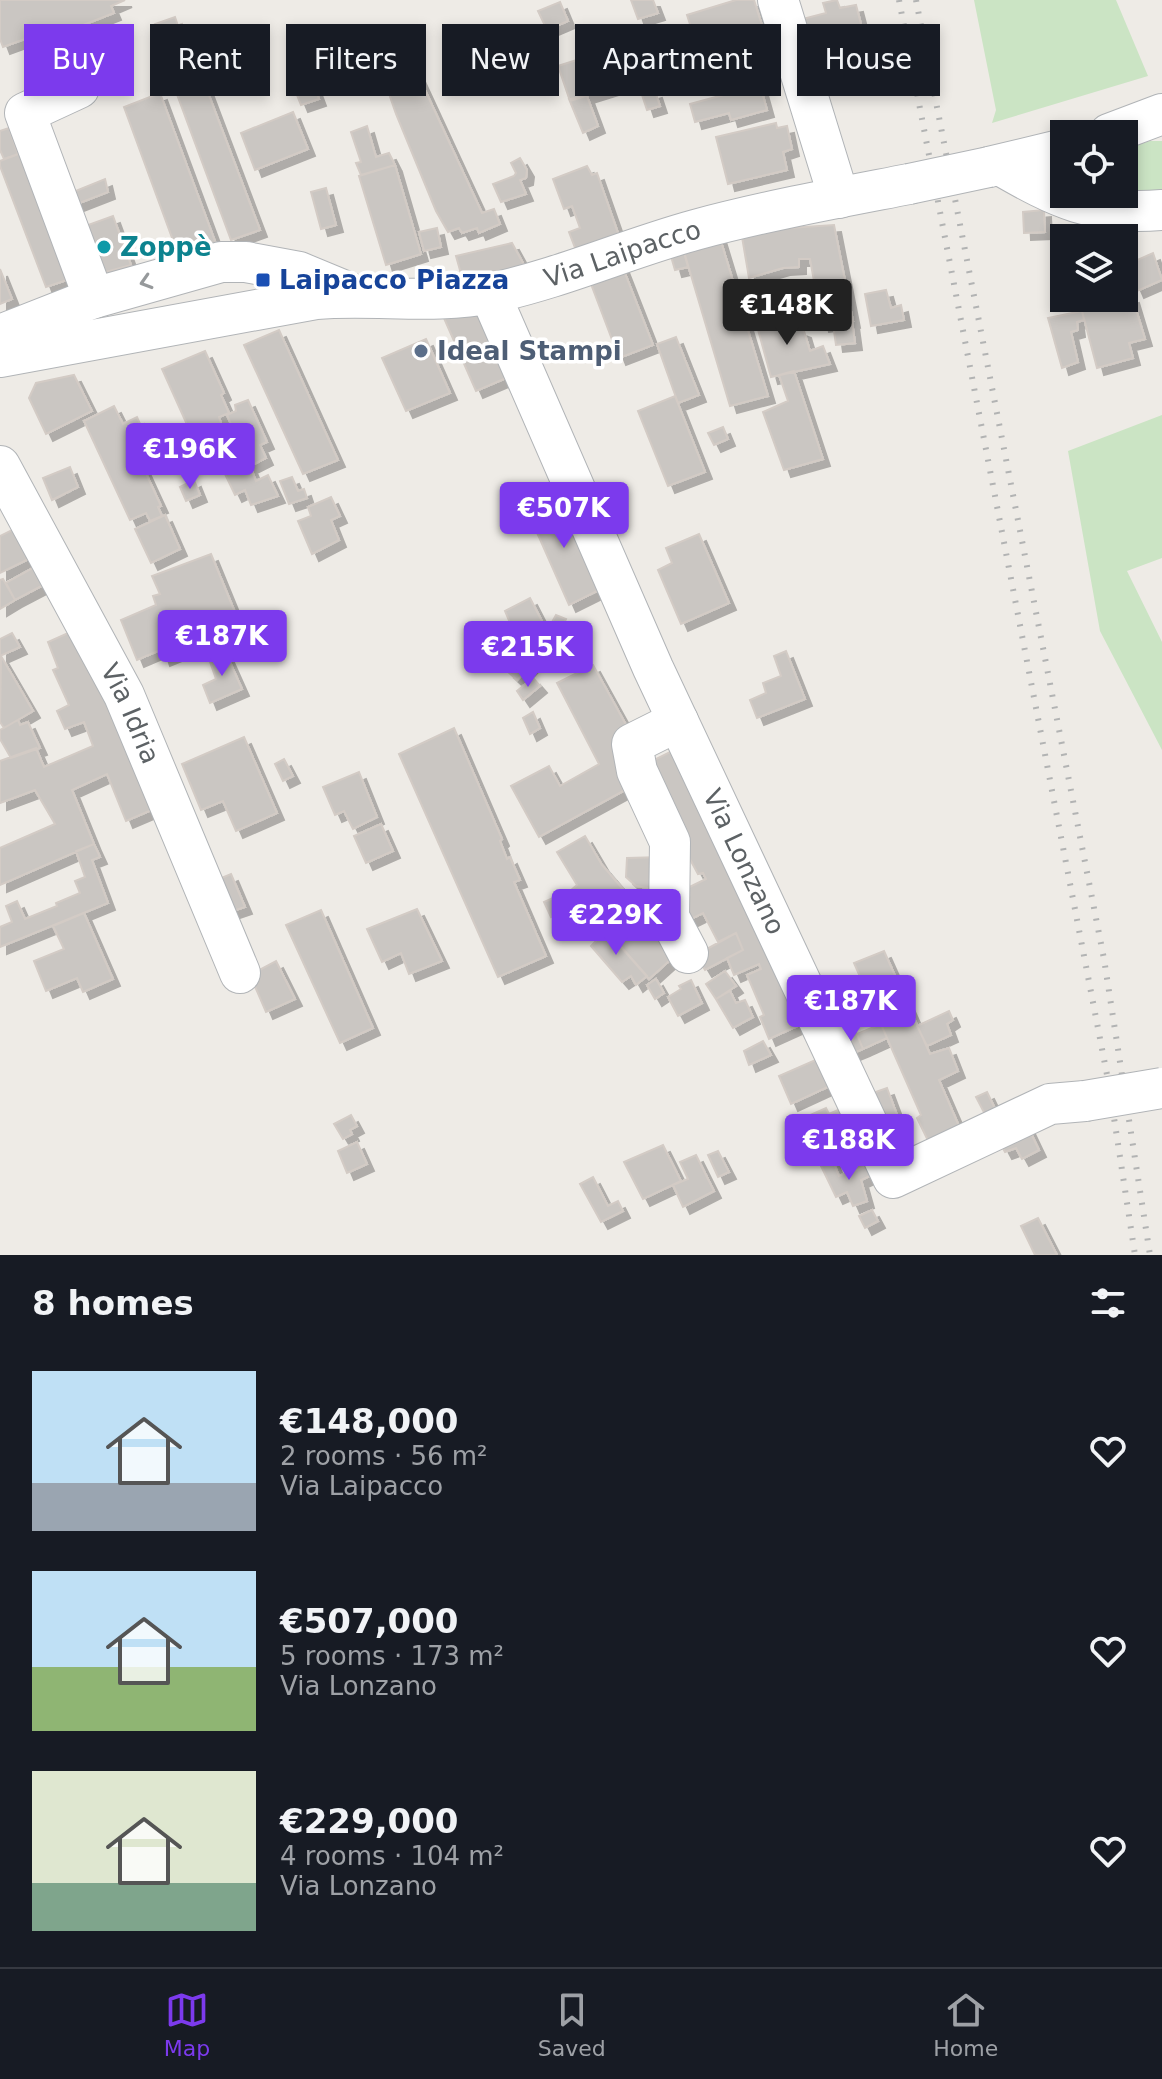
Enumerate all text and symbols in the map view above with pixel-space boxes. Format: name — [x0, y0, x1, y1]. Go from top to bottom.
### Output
chip: Buy — [24, 24, 134, 96]
chip: Rent — [150, 24, 270, 96]
chip: Filters — [286, 24, 426, 96]
chip: New — [442, 24, 559, 96]
chip: Apartment — [575, 24, 781, 96]
chip: House — [797, 24, 940, 96]
map controls — [1050, 120, 1138, 312]
button: locate — [1050, 120, 1138, 208]
street label: Via Laipacco — [540, 214, 704, 293]
button: layers — [1050, 224, 1138, 312]
place label: Zoppè — [120, 232, 212, 262]
marker: Zoppè — [95, 238, 113, 256]
place label: Laipacco Piazza — [279, 265, 509, 295]
marker: Laipacco Piazza — [254, 271, 272, 289]
one-way arrow — [140, 273, 154, 289]
pin: €148K — [731, 279, 843, 347]
text: €148K — [741, 290, 833, 320]
place label: Ideal Stampi — [437, 336, 622, 366]
marker: Ideal Stampi — [412, 342, 430, 360]
pin: €196K — [134, 423, 246, 491]
text: €196K — [144, 434, 236, 464]
pin: €507K — [508, 482, 620, 550]
text: €507K — [518, 493, 610, 523]
pin: €187K — [166, 610, 278, 678]
text: €187K — [176, 621, 268, 651]
pin: €215K — [472, 621, 584, 689]
text: €215K — [482, 632, 574, 662]
street label: Via Idria — [95, 658, 166, 768]
street label: Via Lonzano — [697, 784, 791, 939]
pin: €229K — [560, 889, 672, 957]
text: €229K — [570, 900, 662, 930]
pin: €187K — [795, 975, 907, 1043]
text: €187K — [805, 986, 897, 1016]
pin: €188K — [793, 1114, 905, 1182]
text: €188K — [803, 1125, 895, 1155]
icon: filters — [1086, 1281, 1130, 1325]
text: 8 homes — [32, 1283, 194, 1323]
text: €148,000 — [280, 1401, 459, 1441]
icon: home — [96, 1403, 192, 1499]
icon: heart — [1086, 1429, 1130, 1473]
text: 2 rooms · 56 m² — [280, 1441, 488, 1471]
text: Via Laipacco — [280, 1471, 443, 1501]
text: €507,000 — [280, 1601, 459, 1641]
icon: home — [96, 1603, 192, 1699]
icon: heart — [1086, 1629, 1130, 1673]
text: 5 rooms · 173 m² — [280, 1641, 504, 1671]
text: Via Lonzano — [280, 1671, 437, 1701]
text: €229,000 — [280, 1801, 459, 1841]
icon: home — [96, 1803, 192, 1899]
icon: heart — [1086, 1829, 1130, 1873]
text: 4 rooms · 104 m² — [280, 1841, 504, 1871]
text: Via Lonzano — [280, 1871, 437, 1901]
tab: Map — [164, 1988, 210, 2061]
tab: Saved — [538, 1988, 606, 2061]
tab: Home — [933, 1988, 998, 2061]

